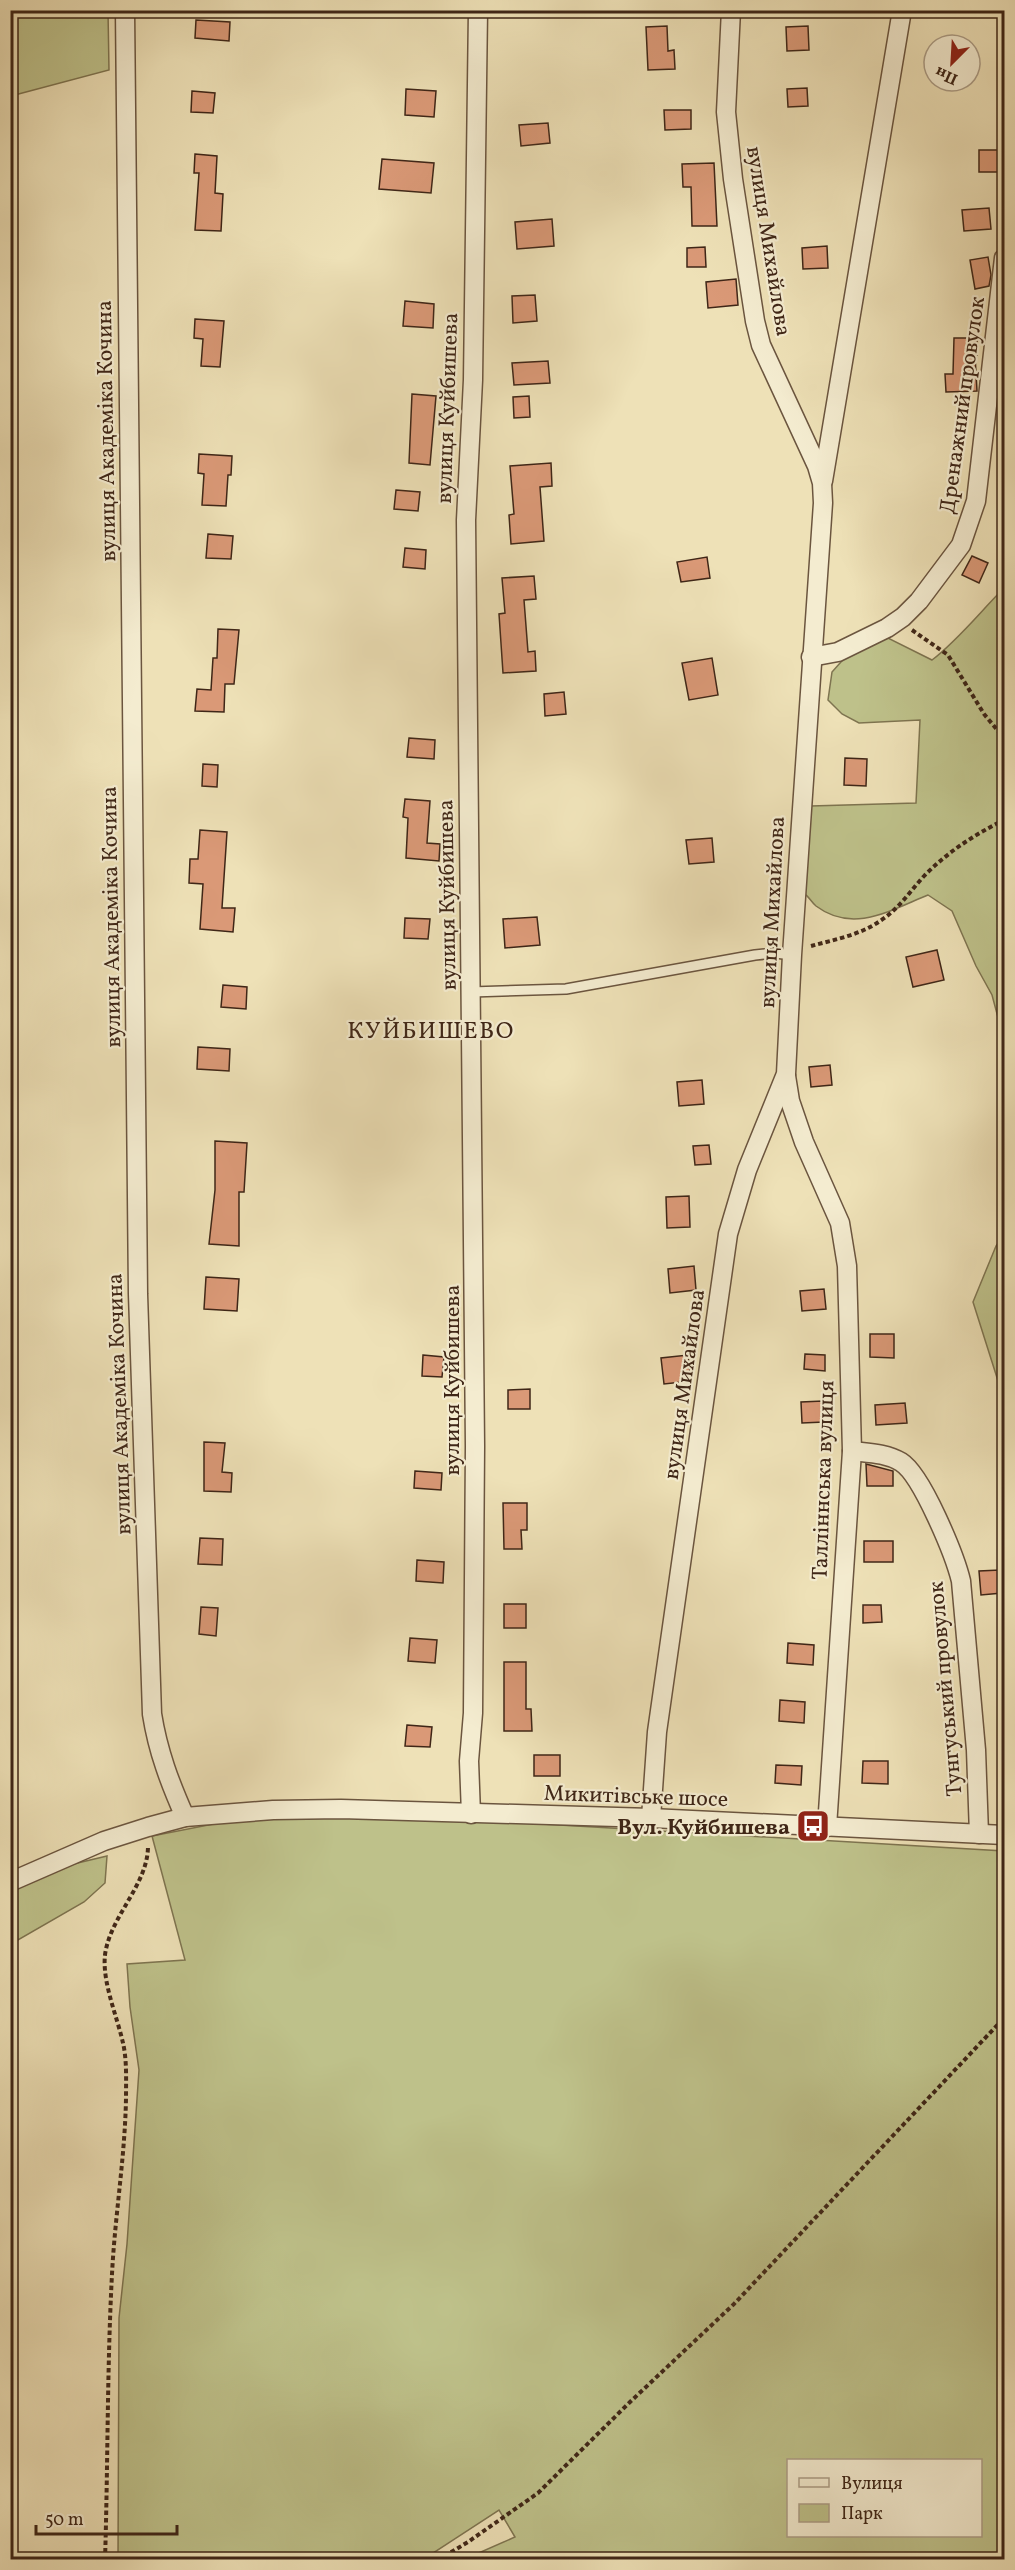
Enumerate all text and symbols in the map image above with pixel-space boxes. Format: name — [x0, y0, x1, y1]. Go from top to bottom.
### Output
north arrow — [922, 33, 982, 93]
text: Пн — [932, 60, 962, 90]
street label: вулиця Михайлова — [737, 144, 798, 339]
street label: Дренажний провулок — [933, 294, 994, 516]
street label: вулиця Академіка Кочина — [90, 300, 125, 562]
street label: вулиця Куйбишева — [430, 312, 467, 504]
street label: вулиця Академіка Кочина — [95, 786, 130, 1048]
street label: вулиця Куйбишева — [431, 799, 466, 991]
street label: вулиця Михайлова — [753, 815, 794, 1009]
district label: КУЙБИШЕВО — [347, 1015, 515, 1049]
street label: вулиця Академіка Кочина — [100, 1273, 141, 1535]
street label: вулиця Куйбишева — [438, 1284, 469, 1475]
street label: вулиця Михайлова — [657, 1287, 714, 1482]
street label: Талліннська вулиця — [806, 1380, 843, 1580]
street label: Тунгуський провулок — [922, 1580, 971, 1798]
street label: Микитівське шосе — [543, 1779, 729, 1816]
bus stop icon: Вул. Куйбишева — [795, 1808, 831, 1844]
place label: Вул. Куйбишева — [617, 1813, 790, 1844]
legend — [787, 2459, 982, 2537]
text: Вулиця — [841, 2472, 903, 2497]
scale bar — [36, 2498, 177, 2536]
text: Парк — [841, 2502, 883, 2527]
text: 50 m — [45, 2508, 84, 2533]

